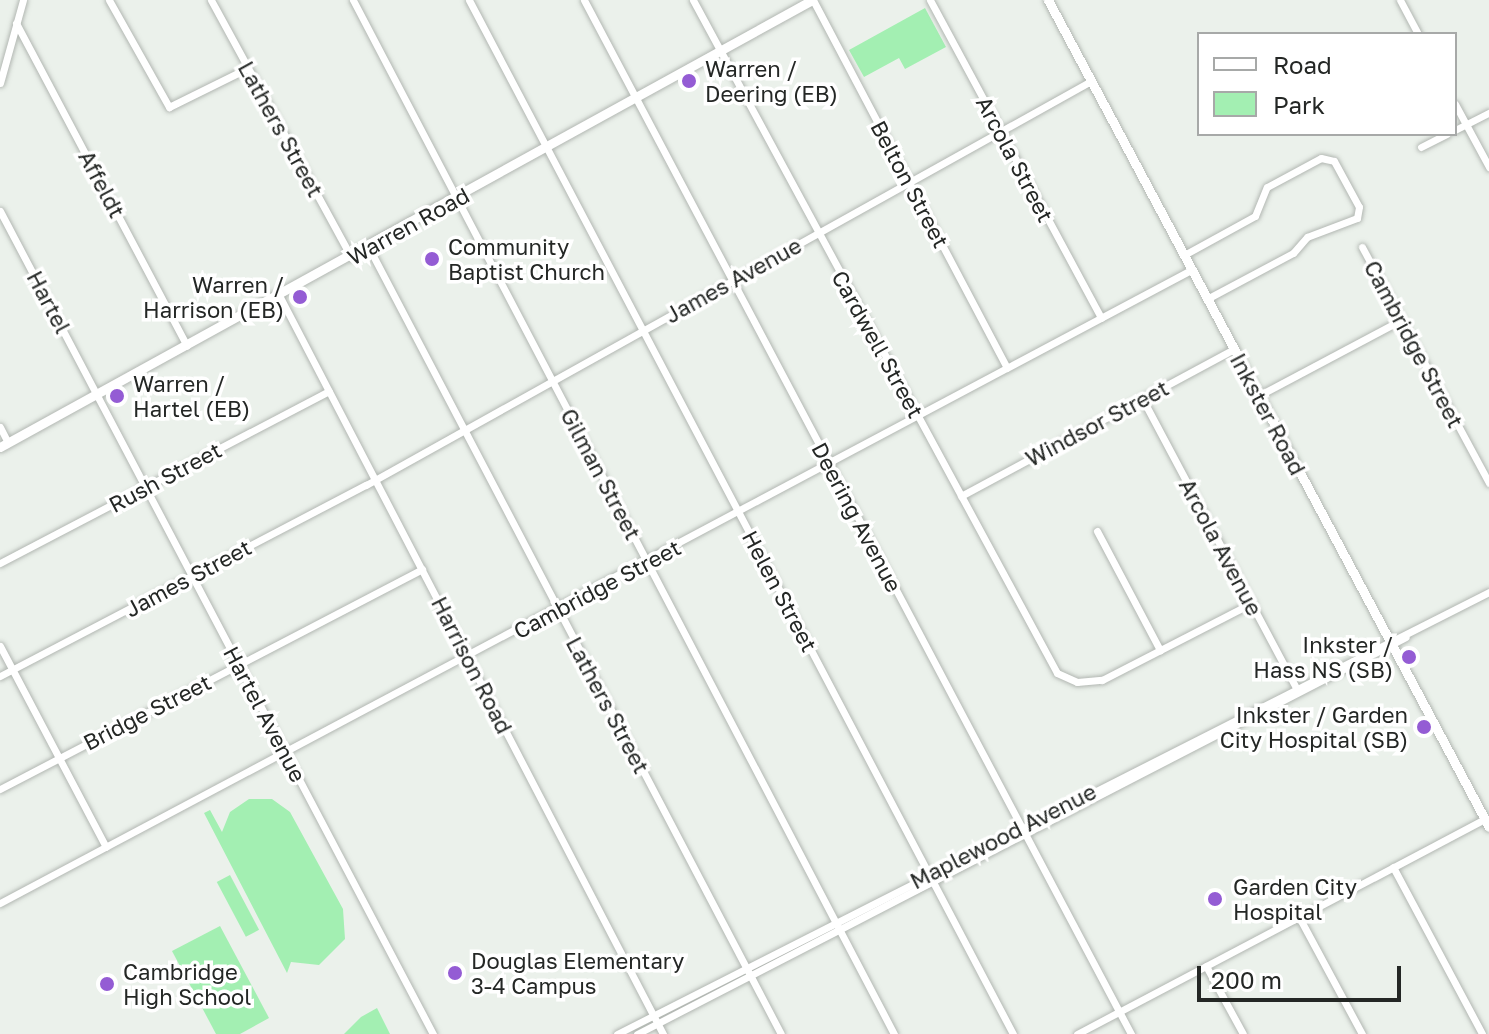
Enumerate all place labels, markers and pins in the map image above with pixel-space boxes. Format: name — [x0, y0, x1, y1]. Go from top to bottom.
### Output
place label: Warren / Deering (EB) — [705, 55, 838, 106]
marker: Warren / Deering (EB) — [680, 72, 698, 90]
place label: Community Baptist Church — [448, 233, 605, 284]
marker: Community Baptist Church — [423, 250, 441, 268]
place label: Warren / Harrison (EB) — [143, 271, 284, 322]
marker: Warren / Harrison (EB) — [291, 288, 309, 306]
place label: Warren / Hartel (EB) — [133, 370, 250, 422]
marker: Warren / Hartel (EB) — [108, 387, 126, 405]
place label: Inkster / Hass NS (SB) — [1253, 631, 1393, 682]
marker: Inkster / Hass NS (SB) — [1400, 648, 1418, 666]
place label: Inkster / Garden City Hospital (SB) — [1220, 701, 1408, 752]
marker: Inkster / Garden City Hospital (SB) — [1415, 718, 1433, 736]
place label: Garden City Hospital — [1233, 873, 1357, 924]
marker: Garden City Hospital — [1204, 888, 1226, 910]
place label: Douglas Elementary 3-4 Campus — [471, 947, 684, 998]
place label: Cambridge High School — [123, 958, 251, 1010]
marker: Douglas Elementary 3-4 Campus — [446, 964, 464, 982]
marker: Cambridge High School — [98, 975, 116, 993]

